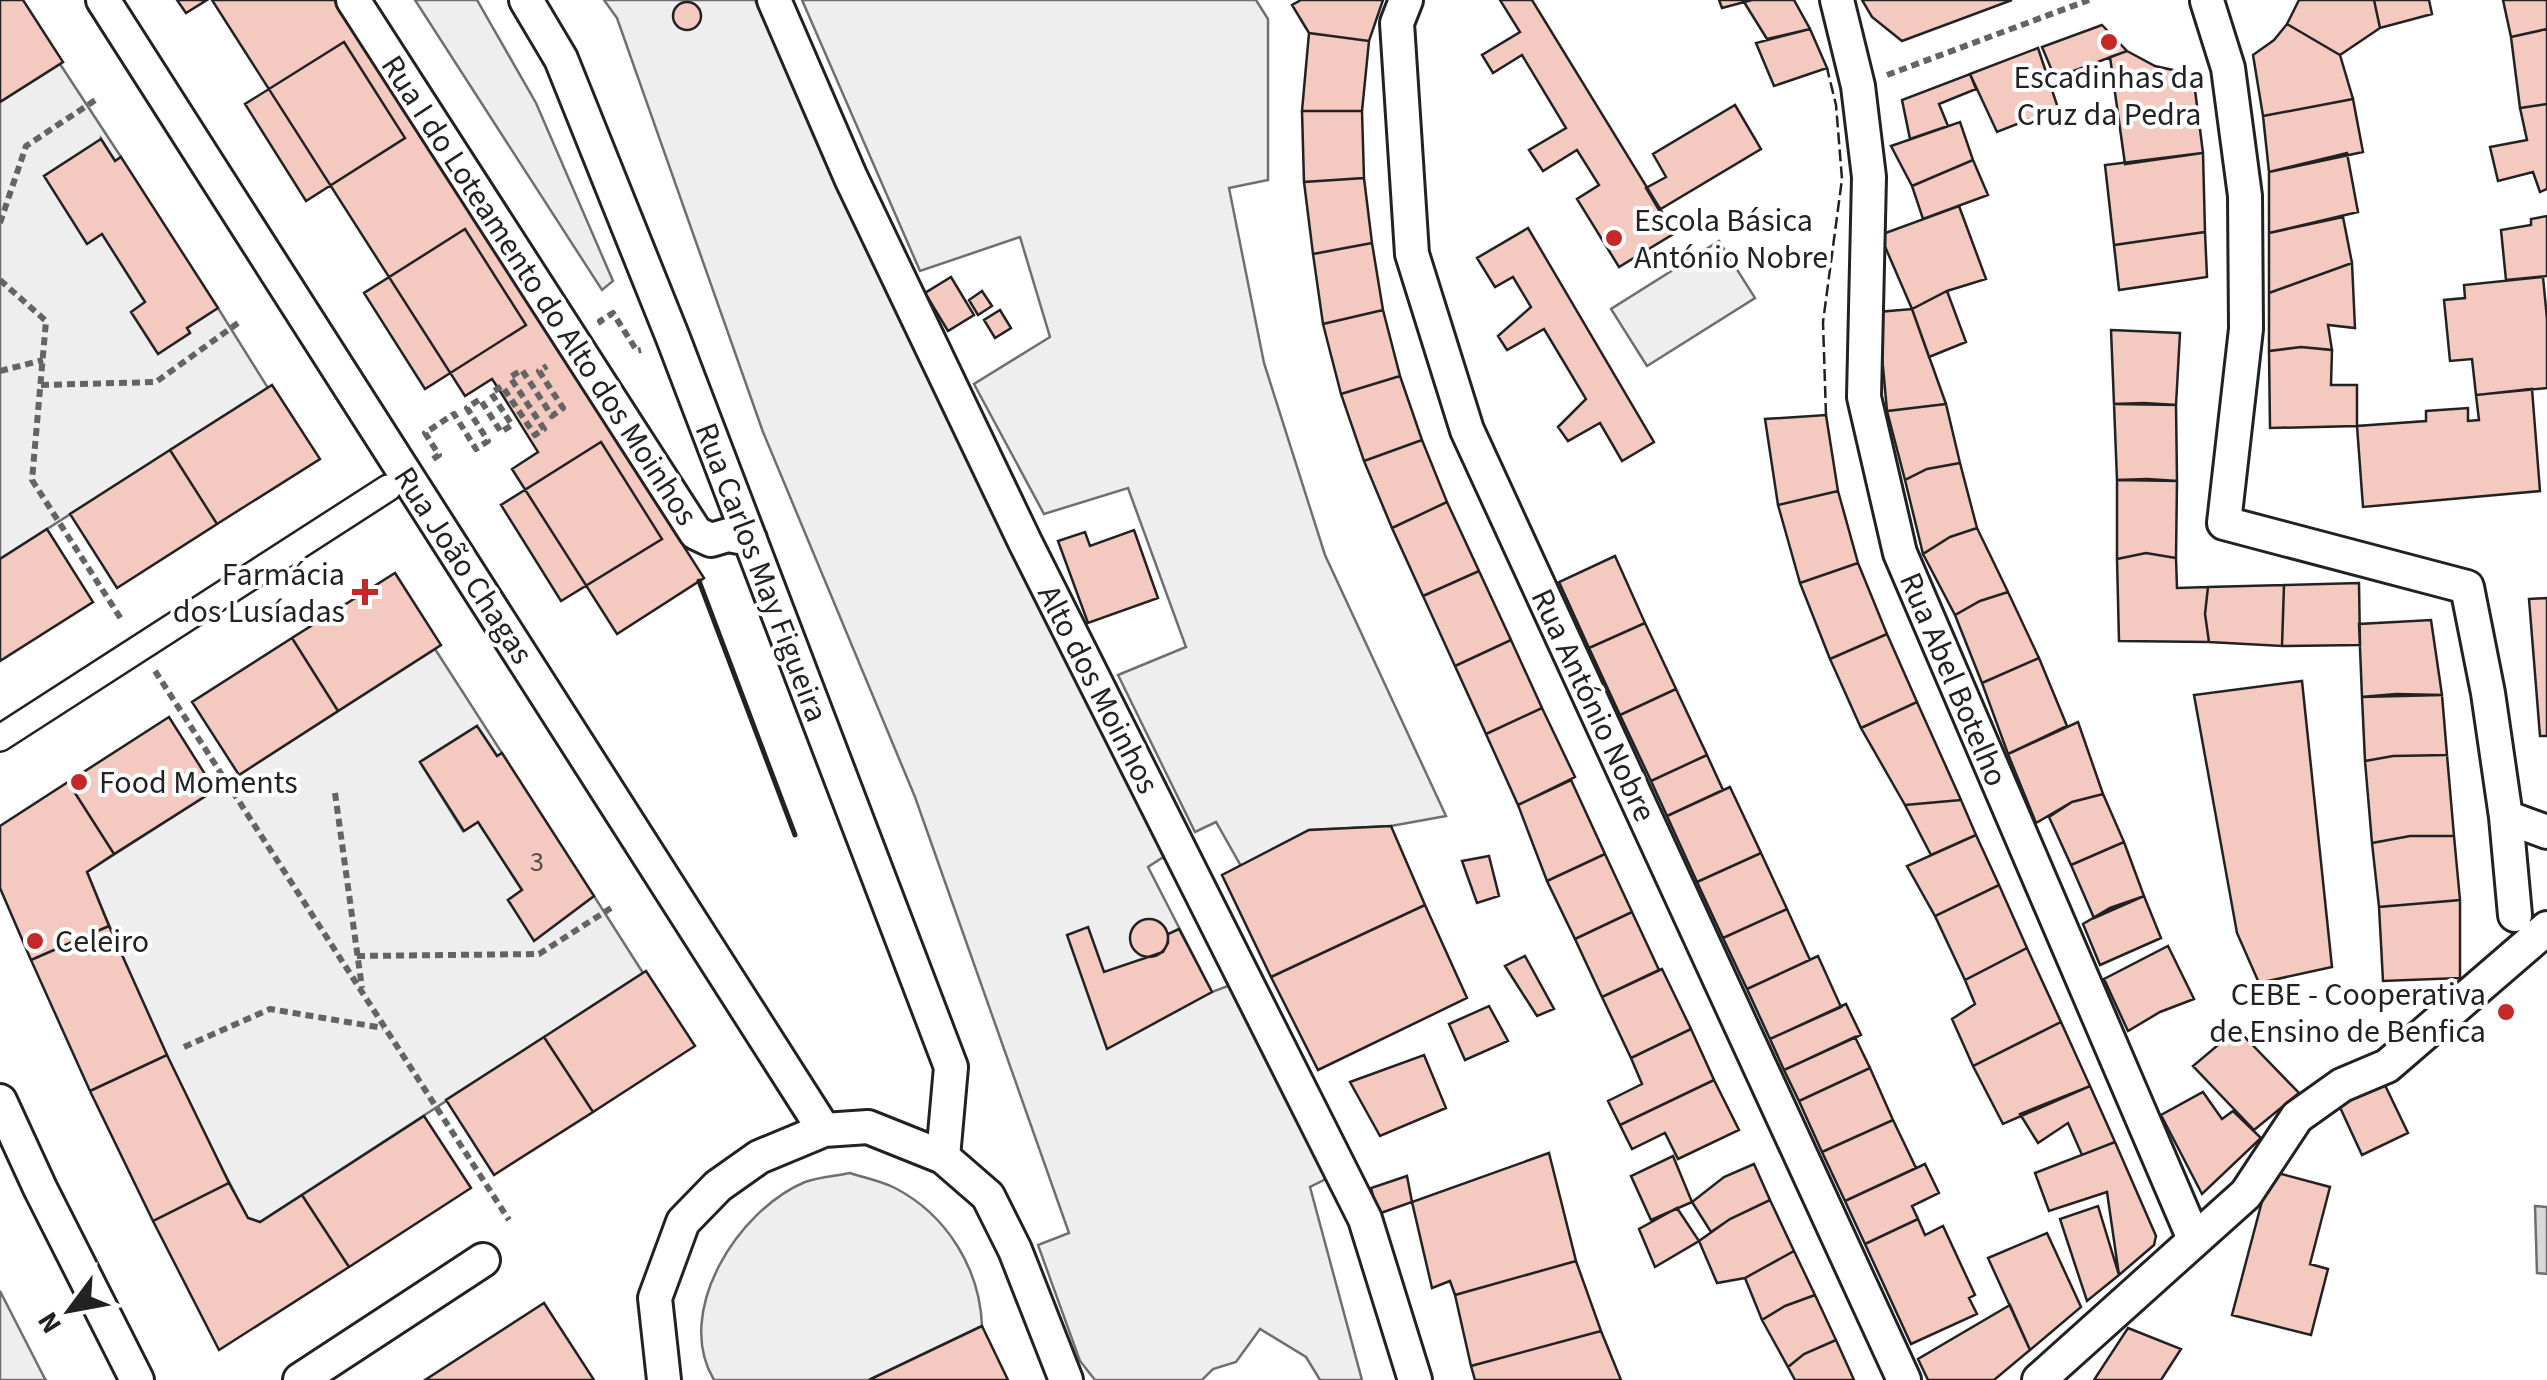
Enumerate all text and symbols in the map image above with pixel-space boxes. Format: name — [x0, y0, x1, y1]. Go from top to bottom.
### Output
marker: Escadinhas da Cruz da Pedra — [2098, 31, 2120, 53]
street label: Rua I do Loteamento do Alto dos Moinhos — [369, 46, 709, 535]
place label: Escadinhas da Cruz da Pedra — [2013, 55, 2205, 138]
place label: Escola Básica António Nobre — [1634, 198, 1828, 281]
marker: Escola Básica António Nobre — [1603, 227, 1625, 249]
street label: Rua Carlos May Figueira — [683, 416, 839, 729]
street label: Rua João Chagas — [382, 458, 544, 673]
place label: Farmácia dos Lusíadas — [173, 552, 345, 635]
street label: Rua Abel Botelho — [1887, 565, 2019, 794]
street label: Alto dos Moinhos — [1026, 577, 1170, 802]
marker: Farmácia dos Lusíadas — [354, 581, 376, 603]
street label: Rua António Nobre — [1519, 581, 1667, 829]
place label: Food Moments — [99, 760, 298, 806]
marker: Food Moments — [68, 771, 90, 793]
house number: 3 — [530, 842, 544, 882]
place label: Celeiro — [55, 919, 149, 965]
marker: Celeiro — [24, 930, 46, 952]
place label: CEBE - Cooperativa de Ensino de Benfica — [2209, 972, 2486, 1055]
marker: CEBE - Cooperativa de Ensino de Benfica — [2495, 1001, 2517, 1023]
north arrow — [20, 1260, 120, 1360]
text: N — [28, 1304, 72, 1341]

